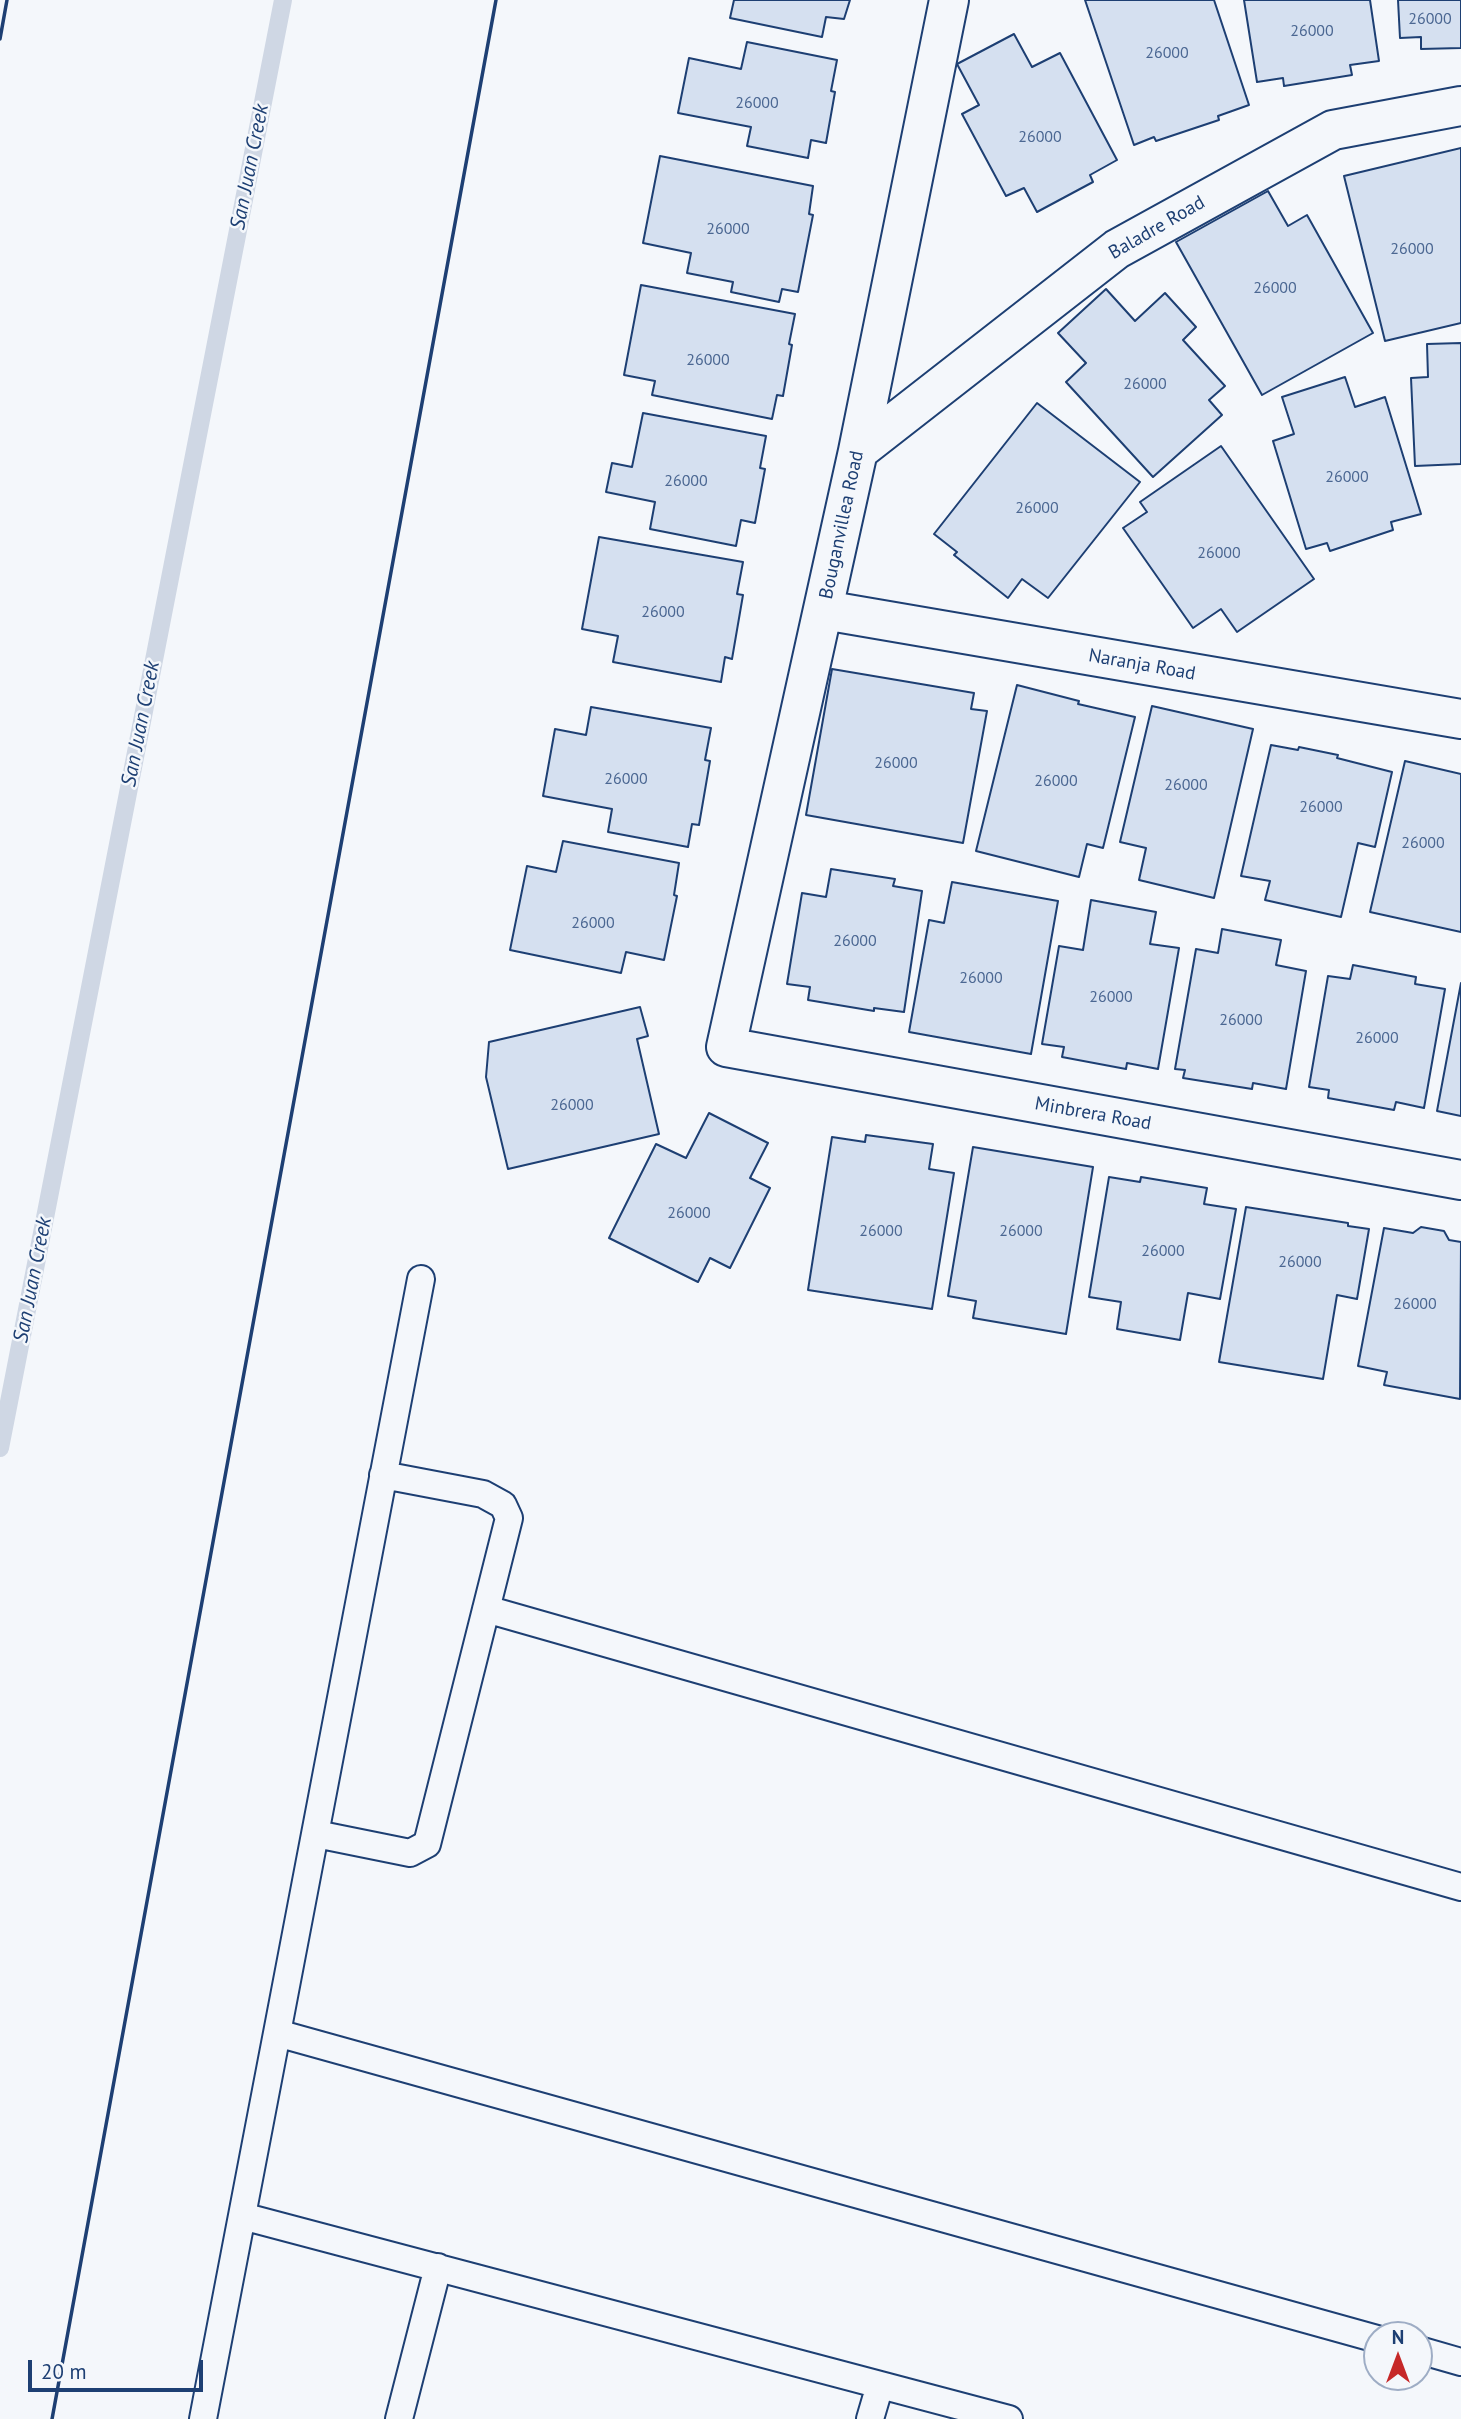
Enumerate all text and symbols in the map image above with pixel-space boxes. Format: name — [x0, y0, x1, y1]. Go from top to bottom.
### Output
house number: 26000 — [1408, 9, 1452, 29]
house number: 26000 — [1290, 21, 1334, 41]
house number: 26000 — [1145, 43, 1189, 63]
house number: 26000 — [735, 93, 779, 113]
water label: San Juan Creek — [225, 102, 275, 232]
house number: 26000 — [1018, 127, 1062, 147]
street label: Baladre Road — [1105, 191, 1209, 265]
house number: 26000 — [706, 219, 750, 239]
house number: 26000 — [1390, 239, 1434, 259]
house number: 26000 — [1253, 278, 1297, 298]
house number: 26000 — [686, 350, 730, 370]
house number: 26000 — [1123, 374, 1167, 394]
street label: Bouganvillea Road — [815, 449, 869, 601]
house number: 26000 — [1325, 467, 1369, 487]
house number: 26000 — [664, 471, 708, 491]
house number: 26000 — [1015, 498, 1059, 518]
house number: 26000 — [1197, 543, 1241, 563]
house number: 26000 — [641, 602, 685, 622]
street label: Naranja Road — [1087, 644, 1197, 686]
water label: San Juan Creek — [116, 659, 166, 789]
house number: 26000 — [874, 753, 918, 773]
house number: 26000 — [604, 769, 648, 789]
house number: 26000 — [1034, 771, 1078, 791]
house number: 26000 — [1164, 775, 1208, 795]
house number: 26000 — [1299, 797, 1343, 817]
house number: 26000 — [1401, 833, 1445, 853]
house number: 26000 — [571, 913, 615, 933]
house number: 26000 — [833, 931, 877, 951]
house number: 26000 — [959, 968, 1003, 988]
house number: 26000 — [1089, 987, 1133, 1007]
house number: 26000 — [1219, 1010, 1263, 1030]
house number: 26000 — [1355, 1028, 1399, 1048]
street label: Minbrera Road — [1033, 1093, 1153, 1135]
house number: 26000 — [550, 1095, 594, 1115]
house number: 26000 — [667, 1203, 711, 1223]
water label: San Juan Creek — [8, 1215, 58, 1345]
house number: 26000 — [859, 1221, 903, 1241]
house number: 26000 — [999, 1221, 1043, 1241]
house number: 26000 — [1141, 1241, 1185, 1261]
house number: 26000 — [1278, 1252, 1322, 1272]
house number: 26000 — [1393, 1294, 1437, 1314]
north arrow — [1363, 2321, 1433, 2391]
text: N — [1392, 2325, 1404, 2349]
scale bar — [32, 2346, 206, 2390]
text: 20 m — [41, 2358, 87, 2385]

